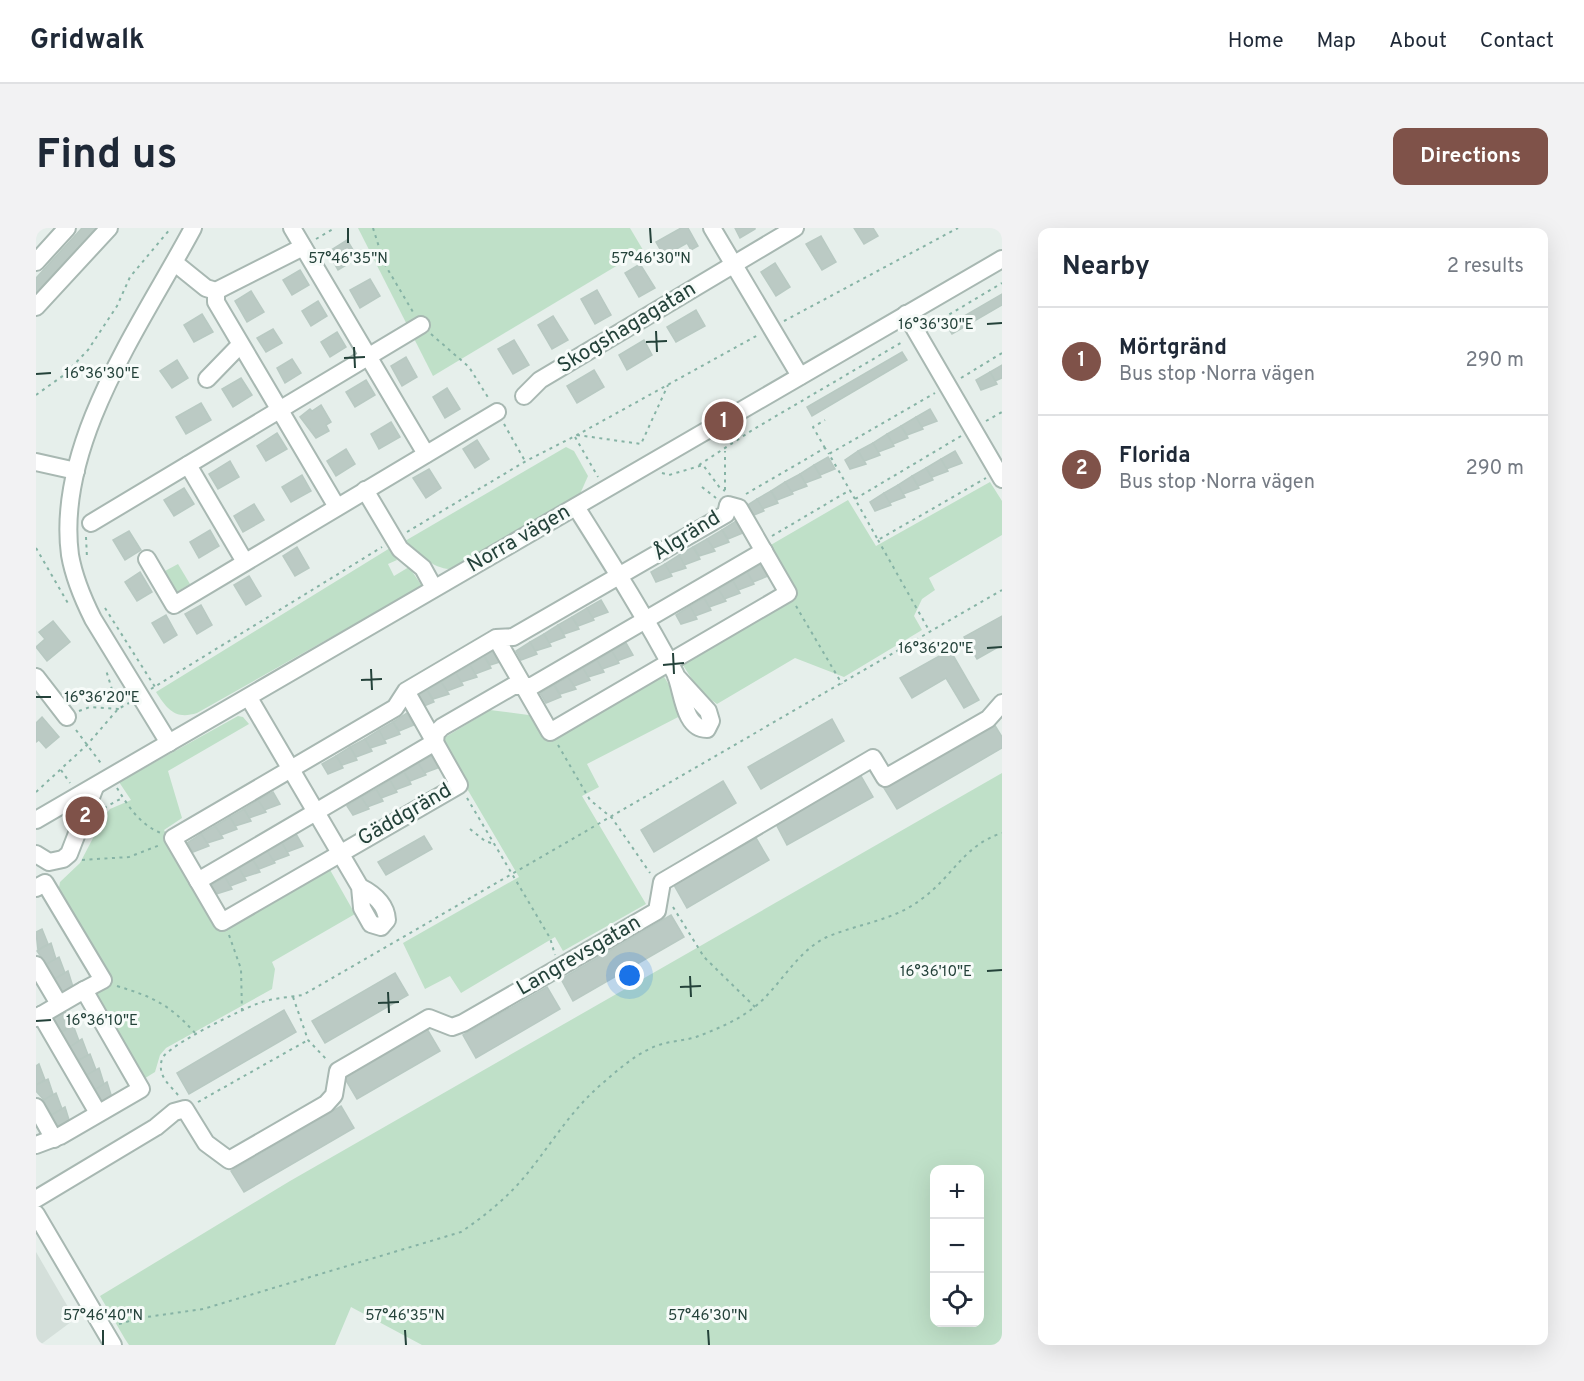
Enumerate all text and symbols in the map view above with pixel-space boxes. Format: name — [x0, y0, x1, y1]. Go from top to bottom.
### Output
text: Gridwalk — [30, 23, 145, 59]
text: Home — [1228, 28, 1284, 55]
text: Map — [1317, 28, 1356, 55]
text: About — [1389, 28, 1447, 55]
text: Contact — [1480, 28, 1554, 55]
button: Directions — [1393, 128, 1548, 185]
text: Find us — [36, 130, 177, 183]
text: 57°46'35"N — [308, 250, 388, 269]
text: 57°46'30"N — [611, 250, 691, 269]
text: Nearby — [1062, 251, 1150, 284]
text: 2 results — [1447, 254, 1524, 280]
street label: Skogshagagatan — [553, 276, 701, 380]
text: 16°36'30"E — [898, 316, 974, 335]
text: Mörtgränd — [1119, 335, 1227, 362]
text: 1 — [1078, 348, 1086, 374]
text: 290 m — [1466, 348, 1524, 374]
text: Bus stop · Norra vägen — [1119, 362, 1315, 388]
text: 16°36'30"E — [64, 365, 140, 384]
pin: 1 — [704, 398, 744, 444]
text: Florida — [1119, 443, 1191, 470]
text: 2 — [1075, 456, 1088, 482]
text: 290 m — [1466, 456, 1524, 482]
text: Bus stop · Norra vägen — [1119, 470, 1315, 496]
street label: Norra vägen — [463, 499, 575, 579]
street label: Ålgränd — [648, 505, 726, 567]
text: 16°36'20"E — [898, 640, 974, 659]
text: 16°36'20"E — [64, 689, 140, 708]
street label: Gäddgränd — [353, 777, 457, 853]
pin: 2 — [65, 794, 104, 838]
street label: Langrevsgatan — [512, 910, 646, 1002]
your location — [615, 961, 644, 990]
text: 16°36'10"E — [900, 963, 972, 982]
text: 16°36'10"E — [66, 1012, 138, 1031]
map controls — [930, 1165, 984, 1327]
button: + — [930, 1165, 984, 1219]
button: − — [930, 1219, 984, 1273]
button: locate — [930, 1273, 984, 1327]
text: 57°46'40"N — [63, 1307, 143, 1326]
text: 57°46'35"N — [365, 1307, 445, 1326]
text: 57°46'30"N — [668, 1307, 748, 1326]

